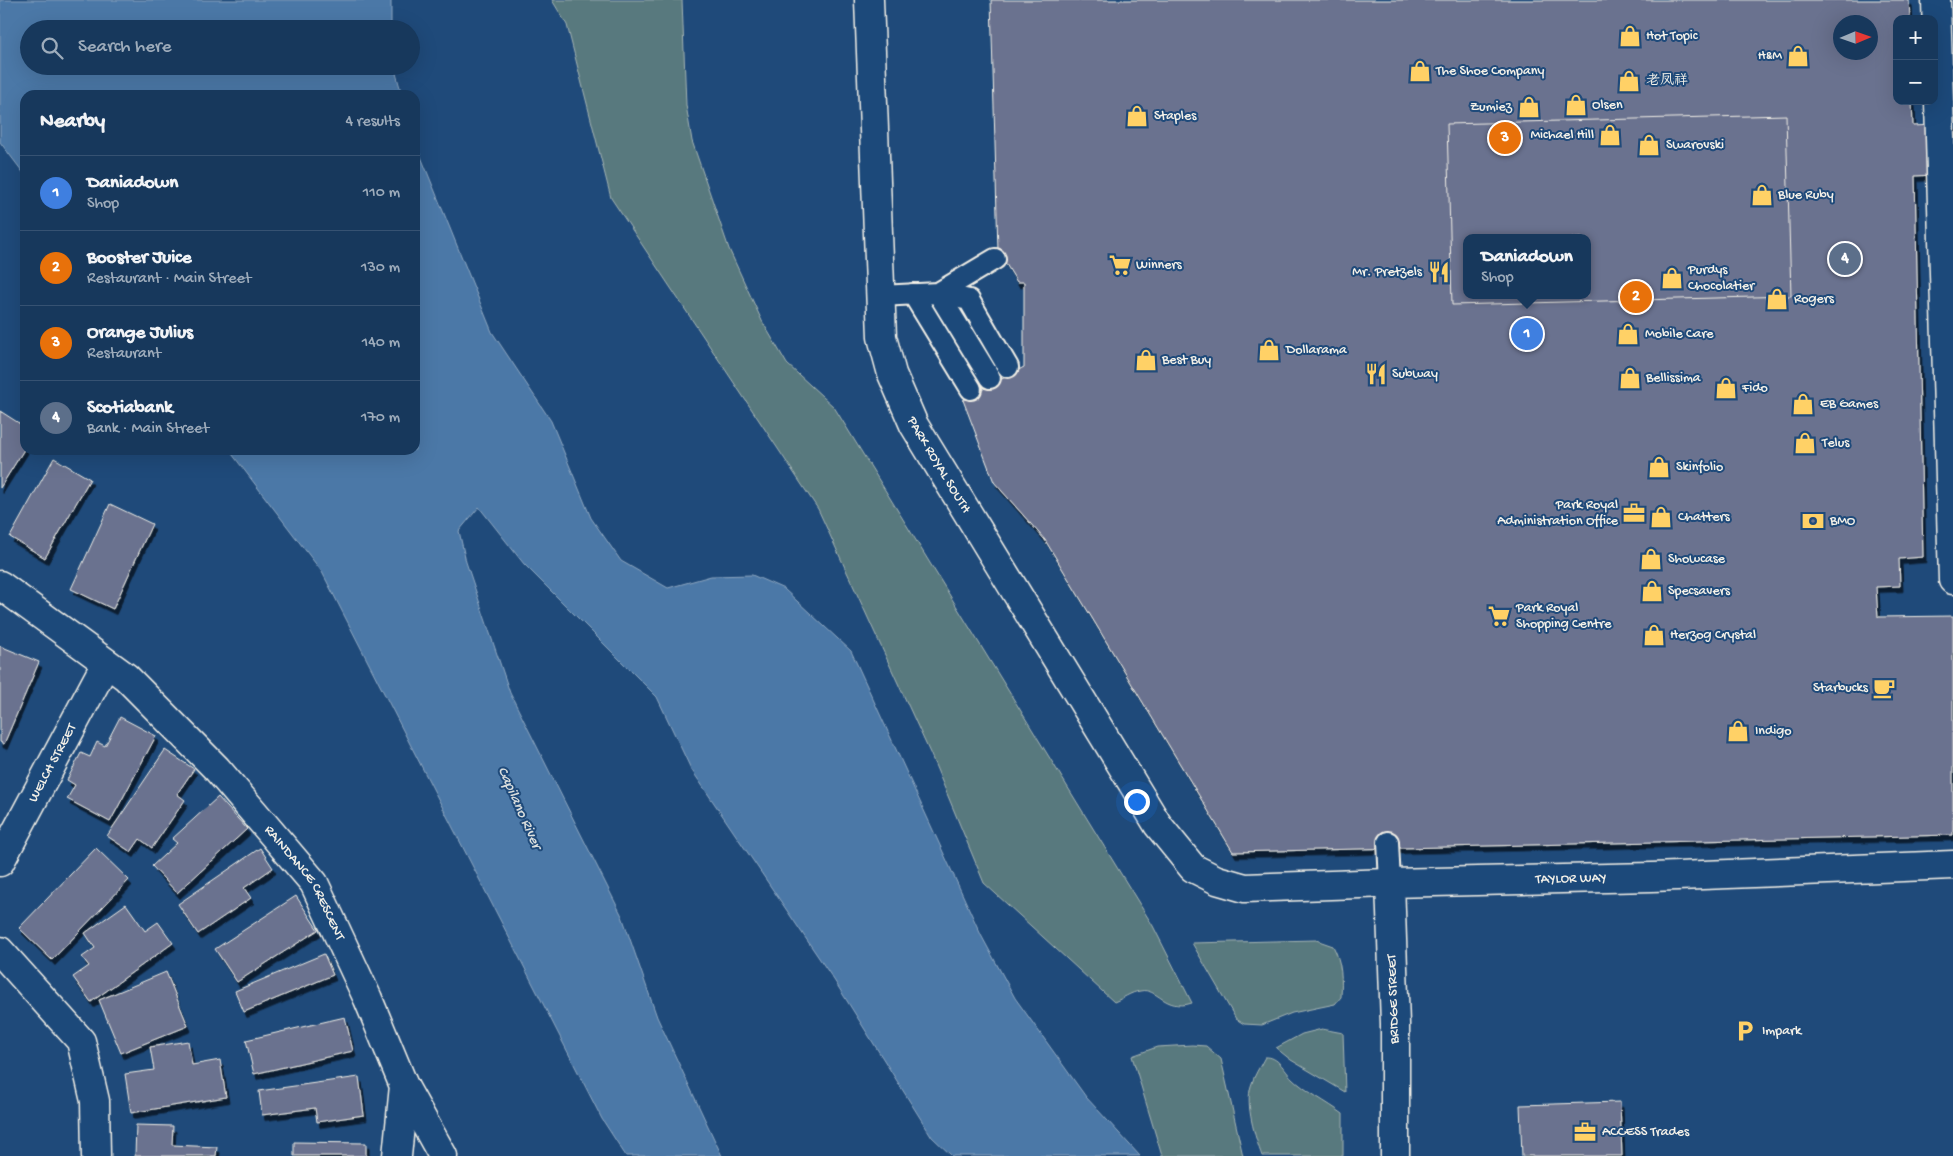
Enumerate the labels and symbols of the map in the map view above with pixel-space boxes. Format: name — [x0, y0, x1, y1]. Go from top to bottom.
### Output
north arrow — [1833, 15, 1878, 60]
shop icon: Hot Topic — [1617, 23, 1643, 49]
place label: Hot Topic — [1646, 28, 1699, 45]
shop icon: H&M — [1785, 43, 1811, 69]
place label: H&M — [1758, 48, 1782, 65]
shop icon: The Shoe Company — [1407, 58, 1433, 84]
place label: The Shoe Company — [1435, 63, 1544, 80]
shop icon: 老凤祥 — [1616, 68, 1642, 94]
place label: 老凤祥 — [1646, 73, 1688, 90]
shop icon: Olsen — [1563, 92, 1589, 118]
shop icon: Zumiez — [1516, 94, 1542, 120]
place label: Olsen — [1592, 97, 1623, 114]
place label: Zumiez — [1470, 99, 1513, 116]
shop icon: Staples — [1124, 103, 1150, 129]
place label: Staples — [1154, 108, 1197, 125]
pin: 3 — [1489, 119, 1521, 157]
shop icon: Michael Hill — [1597, 122, 1623, 148]
place label: Michael Hill — [1530, 127, 1594, 144]
shop icon: Swarovski — [1636, 132, 1662, 158]
place label: Swarovski — [1666, 137, 1724, 154]
shop icon: Blue Ruby — [1749, 182, 1775, 208]
place label: Blue Ruby — [1777, 187, 1834, 204]
pin: 4 — [1829, 240, 1861, 278]
supermarket icon: Winners — [1107, 252, 1133, 278]
place label: Winners — [1136, 257, 1182, 274]
restaurant icon: Mr. Pretzels — [1426, 259, 1452, 285]
place label: Purdys Chocolatier — [1687, 262, 1755, 295]
place label: Mr. Pretzels — [1352, 264, 1423, 281]
shop icon: Purdys Chocolatier — [1659, 265, 1685, 291]
pin: 2 — [1620, 278, 1652, 316]
shop icon: Rogers — [1764, 286, 1790, 312]
place label: Rogers — [1794, 291, 1835, 308]
pin: 1 — [1511, 315, 1543, 353]
shop icon: Mobile Care — [1615, 321, 1641, 347]
place label: Mobile Care — [1645, 326, 1714, 343]
shop icon: Dollarama — [1256, 337, 1282, 363]
place label: Dollarama — [1285, 342, 1348, 359]
shop icon: Best Buy — [1133, 347, 1159, 373]
place label: Best Buy — [1161, 352, 1211, 369]
restaurant icon: Subway — [1363, 361, 1389, 387]
shop icon: Bellissima — [1617, 365, 1643, 391]
place label: Subway — [1392, 366, 1438, 383]
place label: Bellissima — [1645, 370, 1702, 387]
shop icon: Fido — [1713, 375, 1739, 401]
place label: Fido — [1741, 380, 1768, 397]
shop icon: EB Games — [1790, 391, 1816, 417]
place label: EB Games — [1820, 396, 1879, 413]
street label: PARK ROYAL SOUTH — [903, 413, 975, 517]
shop icon: Telus — [1792, 430, 1818, 456]
place label: Telus — [1821, 435, 1850, 452]
shop icon: Skinfolio — [1646, 454, 1672, 480]
place label: Skinfolio — [1676, 459, 1723, 476]
place label: Park Royal Administration Office — [1497, 497, 1619, 530]
office icon: Park Royal Administration Office — [1621, 500, 1647, 526]
shop icon: Chatters — [1648, 504, 1674, 530]
bank icon: BMO — [1800, 508, 1826, 534]
place label: Chatters — [1678, 509, 1730, 526]
place label: BMO — [1829, 513, 1856, 530]
shop icon: Showcase — [1638, 546, 1664, 572]
place label: Showcase — [1668, 551, 1726, 568]
shop icon: Specsavers — [1639, 578, 1665, 604]
place label: Specsavers — [1668, 583, 1731, 600]
place label: Park Royal Shopping Centre — [1515, 600, 1612, 633]
supermarket icon: Park Royal Shopping Centre — [1486, 603, 1512, 629]
shop icon: Herzog Crystal — [1641, 622, 1667, 648]
place label: Herzog Crystal — [1670, 627, 1756, 644]
cafe icon: Starbucks — [1871, 675, 1897, 701]
place label: Starbucks — [1813, 680, 1869, 697]
shop icon: Indigo — [1725, 718, 1751, 744]
street label: WELCH STREET — [25, 720, 81, 805]
place label: Indigo — [1755, 723, 1791, 740]
water label: Capilano River — [493, 764, 546, 854]
your location — [1124, 789, 1150, 815]
street label: RAINDANCE CRESCENT — [260, 822, 348, 944]
street label: TAYLOR WAY — [1534, 870, 1607, 888]
street label: BRIDGE STREET — [1384, 953, 1404, 1045]
parking icon: Impark — [1732, 1018, 1758, 1044]
place label: Impark — [1762, 1023, 1803, 1040]
office icon: ACCESS Trades — [1572, 1119, 1598, 1145]
place label: ACCESS Trades — [1602, 1124, 1690, 1141]

